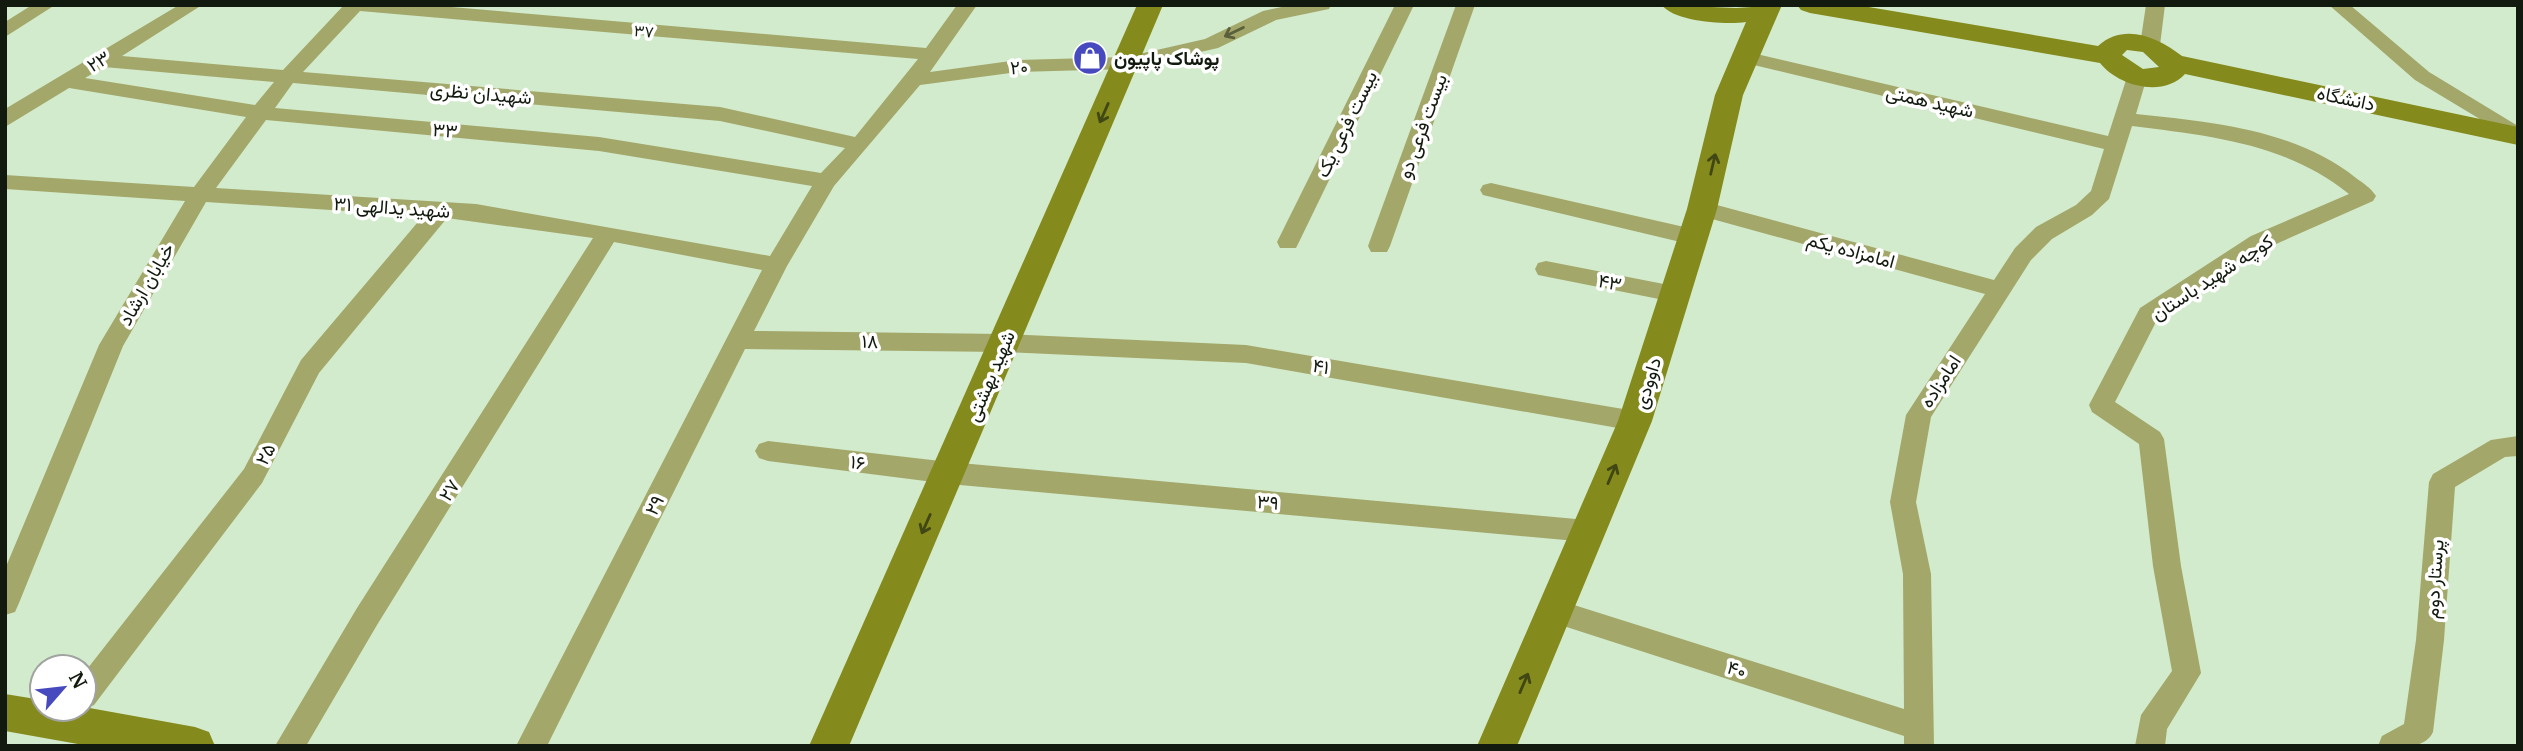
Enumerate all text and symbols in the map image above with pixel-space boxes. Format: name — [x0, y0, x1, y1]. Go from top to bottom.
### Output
street label: ۳۷ — [633, 20, 655, 42]
one-way arrow — [1224, 26, 1245, 40]
shop icon: پوشاک پاپیون — [1071, 39, 1109, 77]
street label: ۲۳ — [82, 45, 114, 77]
place label: پوشاک پاپیون — [1114, 46, 1219, 72]
street label: ۲۰ — [1009, 54, 1029, 80]
street label: بیست فرعی یک — [1310, 67, 1382, 181]
street label: بیست فرعی دو — [1392, 70, 1452, 182]
street label: شهیدان نظری — [429, 77, 533, 109]
street label: شهید همتی — [1884, 79, 1976, 123]
street label: دانشگاه — [2315, 80, 2377, 116]
one-way arrow — [1097, 102, 1110, 123]
street label: ۳۳ — [431, 117, 459, 143]
one-way arrow — [1706, 153, 1720, 176]
street label: ۳۱ شهید یدالهی — [333, 191, 451, 223]
street label: امامزاده یکم — [1804, 227, 1898, 274]
street label: کوچه شهید باستان — [2147, 229, 2279, 327]
street label: خیابان ارشاد — [113, 239, 179, 329]
street label: ۴۳ — [1596, 268, 1624, 296]
street label: شهید بهشتی — [960, 327, 1020, 425]
street label: ۱۸ — [861, 329, 879, 353]
street label: امامزاده — [1914, 350, 1966, 412]
street label: ۴۱ — [1311, 353, 1331, 379]
street label: داوودی — [1628, 354, 1666, 412]
street label: ۲۵ — [250, 439, 280, 469]
street label: ۱۶ — [849, 449, 867, 475]
one-way arrow — [1606, 463, 1619, 485]
street label: ۲۷ — [433, 475, 465, 505]
street label: ۳۹ — [1256, 489, 1280, 515]
street label: ۲۹ — [639, 491, 669, 519]
one-way arrow — [919, 513, 932, 535]
street label: پرستار دوم — [2419, 539, 2451, 620]
north arrow — [28, 653, 98, 723]
street label: ۴۰ — [1724, 655, 1750, 683]
text: N — [64, 668, 92, 692]
one-way arrow — [1518, 673, 1531, 694]

